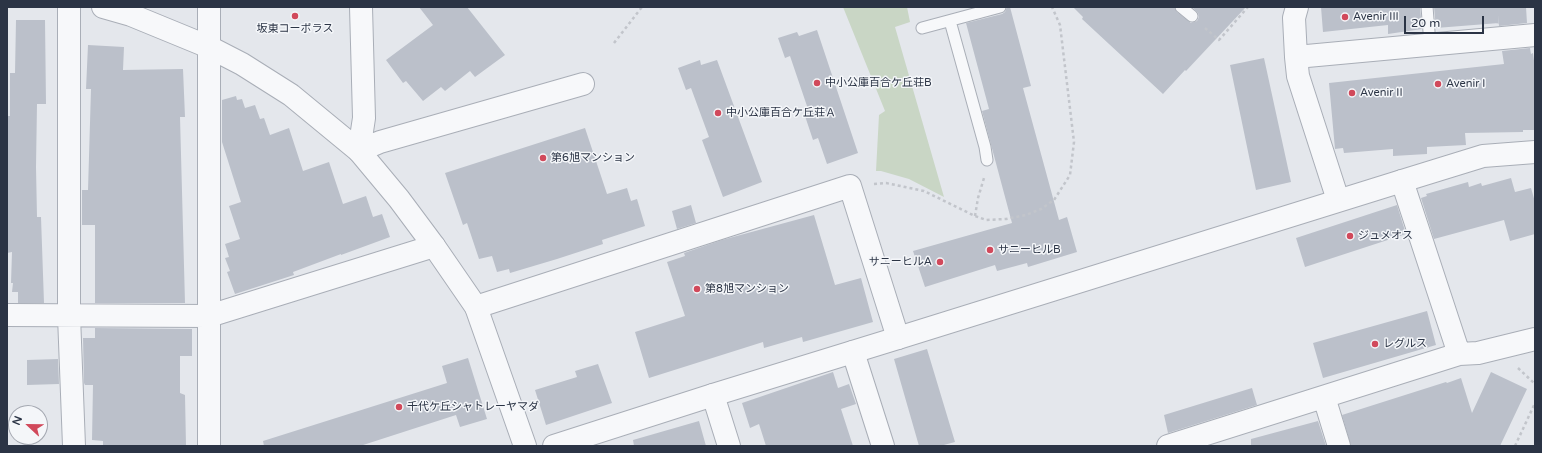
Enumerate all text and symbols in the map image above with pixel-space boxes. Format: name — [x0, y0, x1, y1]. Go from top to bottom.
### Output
scale bar — [1406, 8, 1486, 34]
place label: Avenir III — [1353, 10, 1399, 24]
marker: 坂東コーポラス — [290, 11, 300, 21]
marker: Avenir III — [1340, 12, 1350, 22]
text: 20 m — [1411, 16, 1440, 30]
place label: 坂東コーポラス — [257, 22, 333, 36]
place label: 中小公庫百合ケ丘荘B — [825, 76, 932, 90]
place label: Avenir I — [1446, 77, 1485, 91]
marker: 中小公庫百合ケ丘荘B — [812, 78, 822, 88]
marker: Avenir I — [1433, 79, 1443, 89]
place label: Avenir II — [1360, 86, 1403, 100]
marker: Avenir II — [1347, 88, 1357, 98]
place label: 中小公庫百合ケ丘荘Ａ — [726, 106, 836, 120]
marker: 中小公庫百合ケ丘荘Ａ — [713, 108, 723, 118]
place label: 第6旭マンション — [551, 151, 635, 165]
marker: 第6旭マンション — [538, 153, 548, 163]
place label: ジュメオス — [1358, 229, 1413, 243]
marker: ジュメオス — [1345, 231, 1355, 241]
place label: サニーヒルB — [998, 243, 1061, 257]
marker: サニーヒルB — [985, 245, 995, 255]
place label: サニーヒルA — [869, 255, 932, 269]
marker: サニーヒルA — [935, 257, 945, 267]
place label: 第8旭マンション — [705, 282, 789, 296]
marker: 第8旭マンション — [692, 284, 702, 294]
place label: レグルス — [1383, 337, 1427, 351]
marker: レグルス — [1370, 339, 1380, 349]
place label: 千代ケ丘シャトレーヤマダ — [407, 400, 539, 414]
marker: 千代ケ丘シャトレーヤマダ — [394, 402, 404, 412]
north arrow — [8, 405, 48, 445]
text: N — [10, 414, 25, 427]

